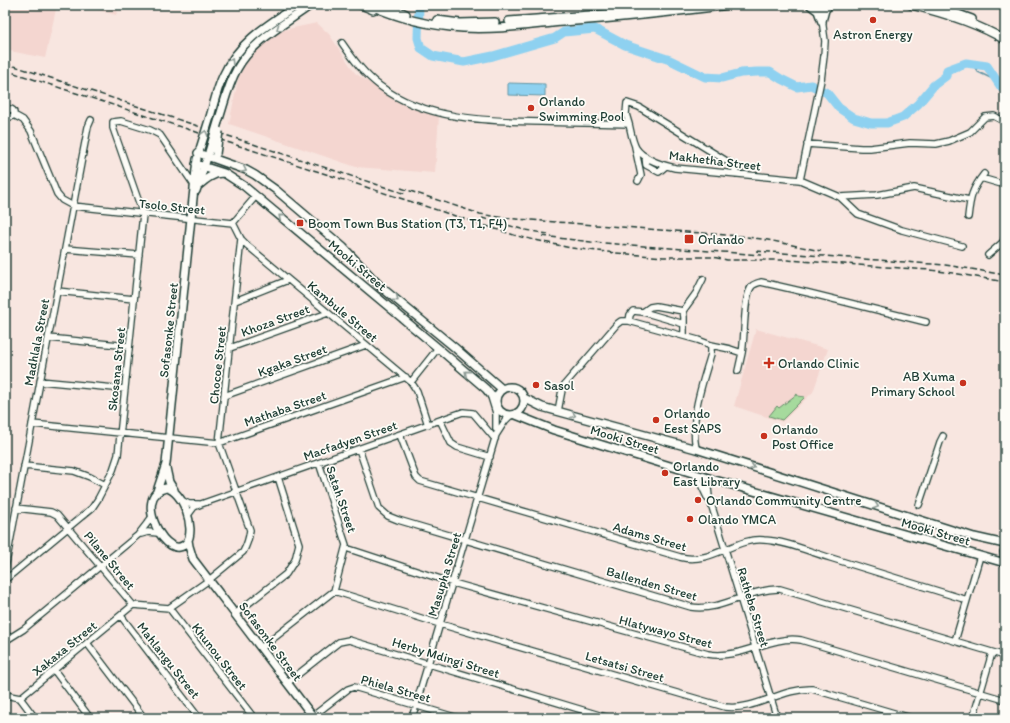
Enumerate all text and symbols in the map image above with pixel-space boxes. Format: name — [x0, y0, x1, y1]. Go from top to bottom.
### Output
marker: Astron Energy — [868, 15, 878, 25]
one-way arrow — [276, 23, 283, 31]
place label: Astron Energy — [833, 27, 913, 42]
one-way arrow — [226, 59, 233, 66]
place label: Orlando Swimming Pool — [539, 94, 625, 124]
marker: Orlando Swimming Pool — [526, 103, 536, 113]
one-way arrow — [200, 130, 208, 137]
street label: Makhetha Street — [668, 147, 762, 174]
one-way arrow — [240, 165, 248, 173]
street label: Tsolo Street — [138, 196, 206, 217]
one-way arrow — [279, 215, 286, 222]
place label: Boom Town Bus Station (T3, T1, F4) — [308, 216, 507, 231]
marker: Boom Town Bus Station (T3, T1, F4) — [295, 218, 305, 228]
place label: Orlando — [698, 232, 745, 247]
marker: Orlando — [683, 233, 695, 245]
street label: Mooki Street — [326, 237, 390, 294]
street label: Kambule Street — [304, 278, 381, 345]
street label: Sofasonke Street — [156, 282, 181, 378]
one-way arrow — [391, 295, 398, 302]
street label: Madhlala Street — [21, 297, 52, 387]
street label: Khoza Street — [239, 301, 312, 340]
street label: Chocoe Street — [206, 325, 229, 405]
street label: Skosana Street — [105, 326, 128, 412]
street label: Kgaka Street — [256, 341, 329, 380]
place label: Orlando Clinic — [778, 356, 859, 371]
marker: Orlando Clinic — [763, 357, 775, 369]
place label: AB Xuma Primary School — [871, 369, 956, 399]
one-way arrow — [464, 370, 471, 377]
place label: Sasol — [544, 378, 574, 393]
marker: AB Xuma Primary School — [958, 378, 968, 388]
marker: Sasol — [531, 380, 541, 390]
street label: Mathaba Street — [242, 387, 328, 430]
place label: Orlando Eest SAPS — [664, 406, 721, 436]
one-way arrow — [570, 411, 576, 419]
marker: Orlando Eest SAPS — [651, 415, 661, 425]
street label: Macfadyen Street — [301, 417, 399, 464]
street label: Mooki Street — [589, 422, 661, 457]
place label: Orlando Post Office — [772, 422, 834, 452]
marker: Orlando Post Office — [759, 431, 769, 441]
place label: Orlando East Library — [673, 459, 740, 489]
one-way arrow — [748, 462, 755, 471]
street label: Satah Street — [323, 464, 360, 535]
marker: Orlando East Library — [660, 468, 670, 478]
place label: Orlando Community Centre — [706, 493, 861, 508]
marker: Orlando Community Centre — [693, 495, 703, 505]
one-way arrow — [872, 501, 879, 510]
place label: Olando YMCA — [698, 512, 777, 527]
marker: Olando YMCA — [685, 514, 695, 524]
street label: Mooki Street — [900, 514, 972, 549]
street label: Adams Street — [611, 519, 688, 554]
street label: Pilane Street — [81, 528, 138, 593]
street label: Masupha Street — [425, 530, 464, 618]
street label: Ballenden Street — [605, 563, 699, 604]
street label: Rathebe Street — [734, 565, 773, 649]
street label: Sofasonke Street — [236, 599, 305, 684]
street label: Hlatywayo Street — [618, 612, 714, 651]
street label: Xakaxa Street — [29, 618, 100, 679]
street label: Mahlangu Street — [134, 619, 203, 702]
street label: Khunou Street — [189, 620, 250, 693]
street label: Herby Mdingi Street — [390, 634, 501, 681]
street label: Letsatsi Street — [584, 648, 666, 685]
street label: Phiela Street — [359, 671, 433, 706]

